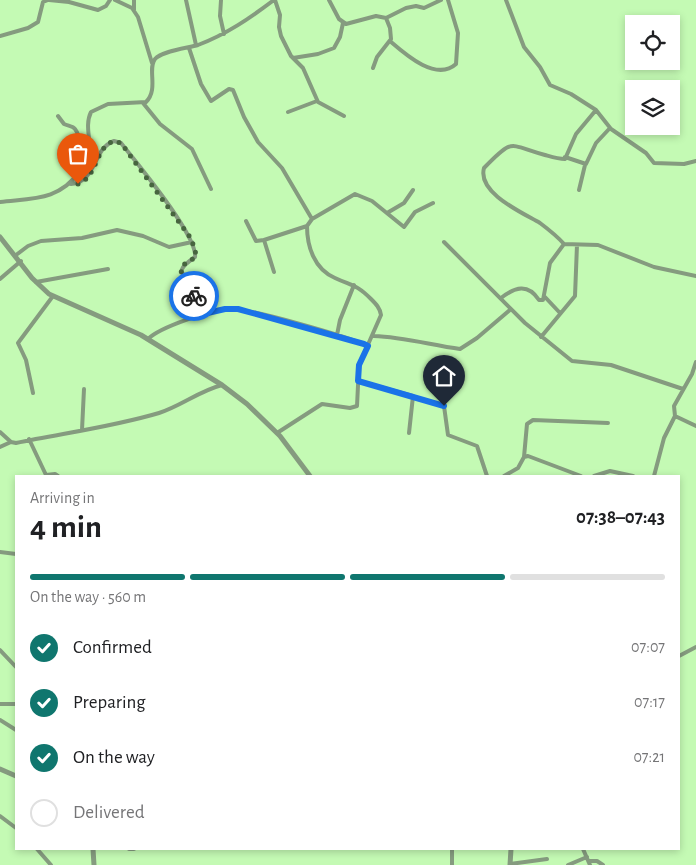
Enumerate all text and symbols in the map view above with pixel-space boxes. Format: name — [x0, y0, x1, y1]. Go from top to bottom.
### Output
map controls — [625, 15, 680, 135]
button: locate — [625, 15, 680, 70]
button: layers — [625, 80, 680, 135]
pin — [57, 133, 99, 184]
icon: bag — [64, 140, 92, 168]
courier — [169, 271, 219, 321]
icon: bike — [180, 282, 208, 310]
pin — [423, 355, 465, 406]
icon: home — [430, 362, 458, 390]
text: Arriving in — [30, 490, 95, 506]
text: 07:38–07:43 — [576, 508, 665, 527]
text: 4 min — [30, 511, 102, 543]
text: On the way · 560 m — [30, 589, 146, 605]
icon: check — [30, 634, 58, 662]
text: Confirmed — [73, 638, 152, 657]
text: 07:07 — [631, 639, 665, 655]
icon: check — [30, 689, 58, 717]
text: Preparing — [73, 693, 146, 712]
text: 07:17 — [634, 694, 665, 710]
icon: check — [30, 744, 58, 772]
text: On the way — [73, 748, 155, 767]
text: 07:21 — [633, 749, 665, 765]
text: Delivered — [73, 803, 145, 822]

